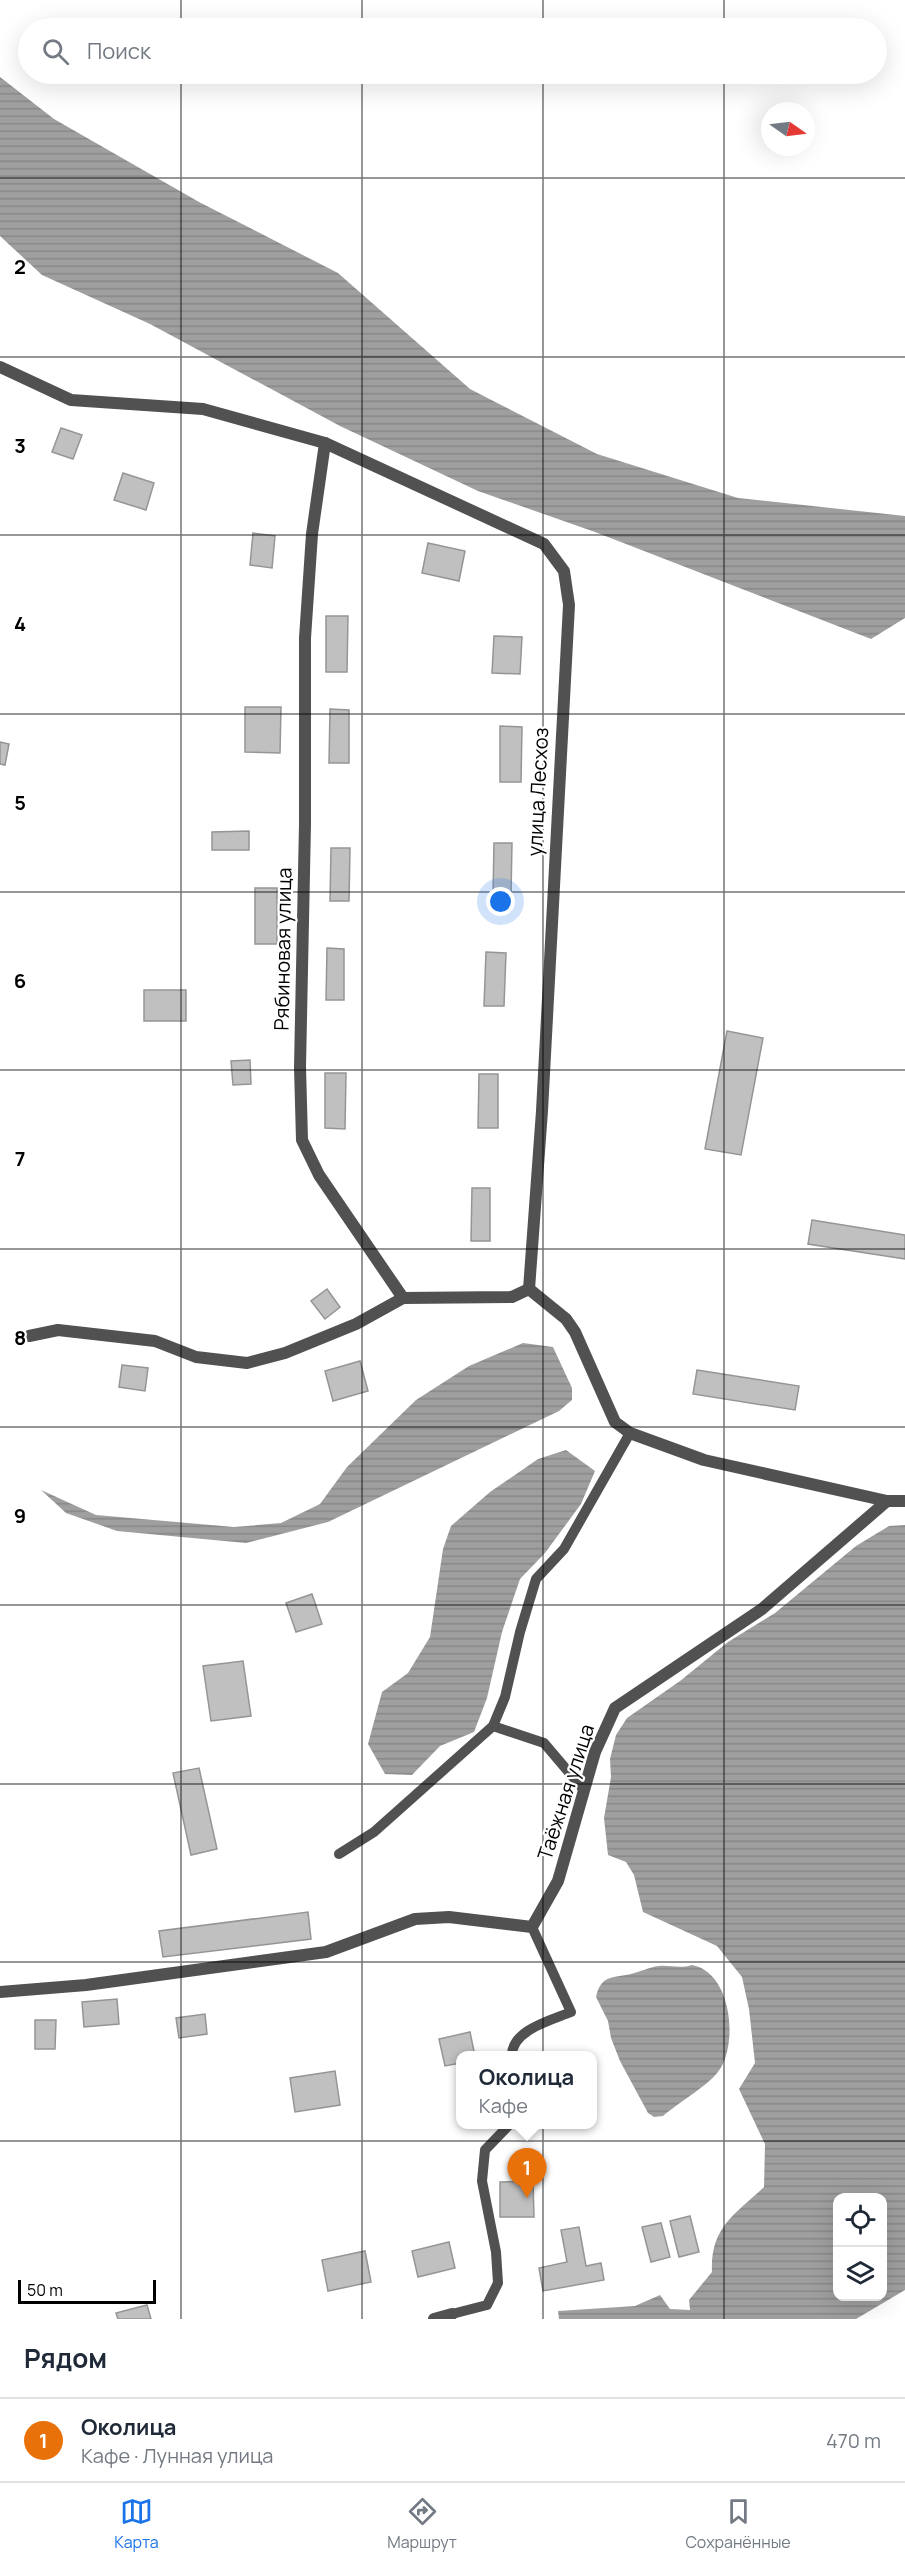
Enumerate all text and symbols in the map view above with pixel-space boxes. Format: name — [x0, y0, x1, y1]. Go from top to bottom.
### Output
search box — [18, 18, 887, 84]
icon: search — [39, 35, 72, 68]
text: Поиск — [87, 36, 151, 66]
north arrow — [761, 102, 815, 156]
text: 2 — [14, 253, 26, 280]
text: 3 — [14, 432, 26, 459]
text: 4 — [14, 610, 26, 637]
street label: улица Лесхоз — [521, 727, 554, 857]
text: 5 — [14, 789, 26, 816]
street label: Рябиновая улица — [268, 867, 297, 1031]
your location — [486, 887, 515, 916]
text: 6 — [14, 967, 26, 994]
text: 7 — [15, 1145, 25, 1172]
text: 8 — [14, 1324, 26, 1351]
text: 9 — [14, 1502, 26, 1529]
street label: Таёжная улица — [531, 1720, 600, 1863]
popup — [456, 2051, 597, 2129]
text: Околица — [479, 2062, 574, 2092]
text: Кафе — [479, 2092, 528, 2119]
pin: 1 — [508, 2148, 546, 2198]
map controls — [833, 2193, 887, 2301]
button: locate — [833, 2193, 887, 2247]
button: layers — [833, 2247, 887, 2301]
scale bar — [18, 2277, 156, 2304]
text: 50 m — [27, 2279, 63, 2301]
text: Рядом — [24, 2340, 107, 2376]
text: Околица — [81, 2412, 176, 2442]
text: 1 — [39, 2427, 48, 2454]
text: 470 m — [826, 2427, 881, 2454]
text: Кафе · Лунная улица — [81, 2442, 273, 2469]
tab: Карта — [114, 2495, 159, 2553]
tab: Маршрут — [387, 2495, 457, 2553]
tab: Сохранённые — [685, 2495, 791, 2553]

